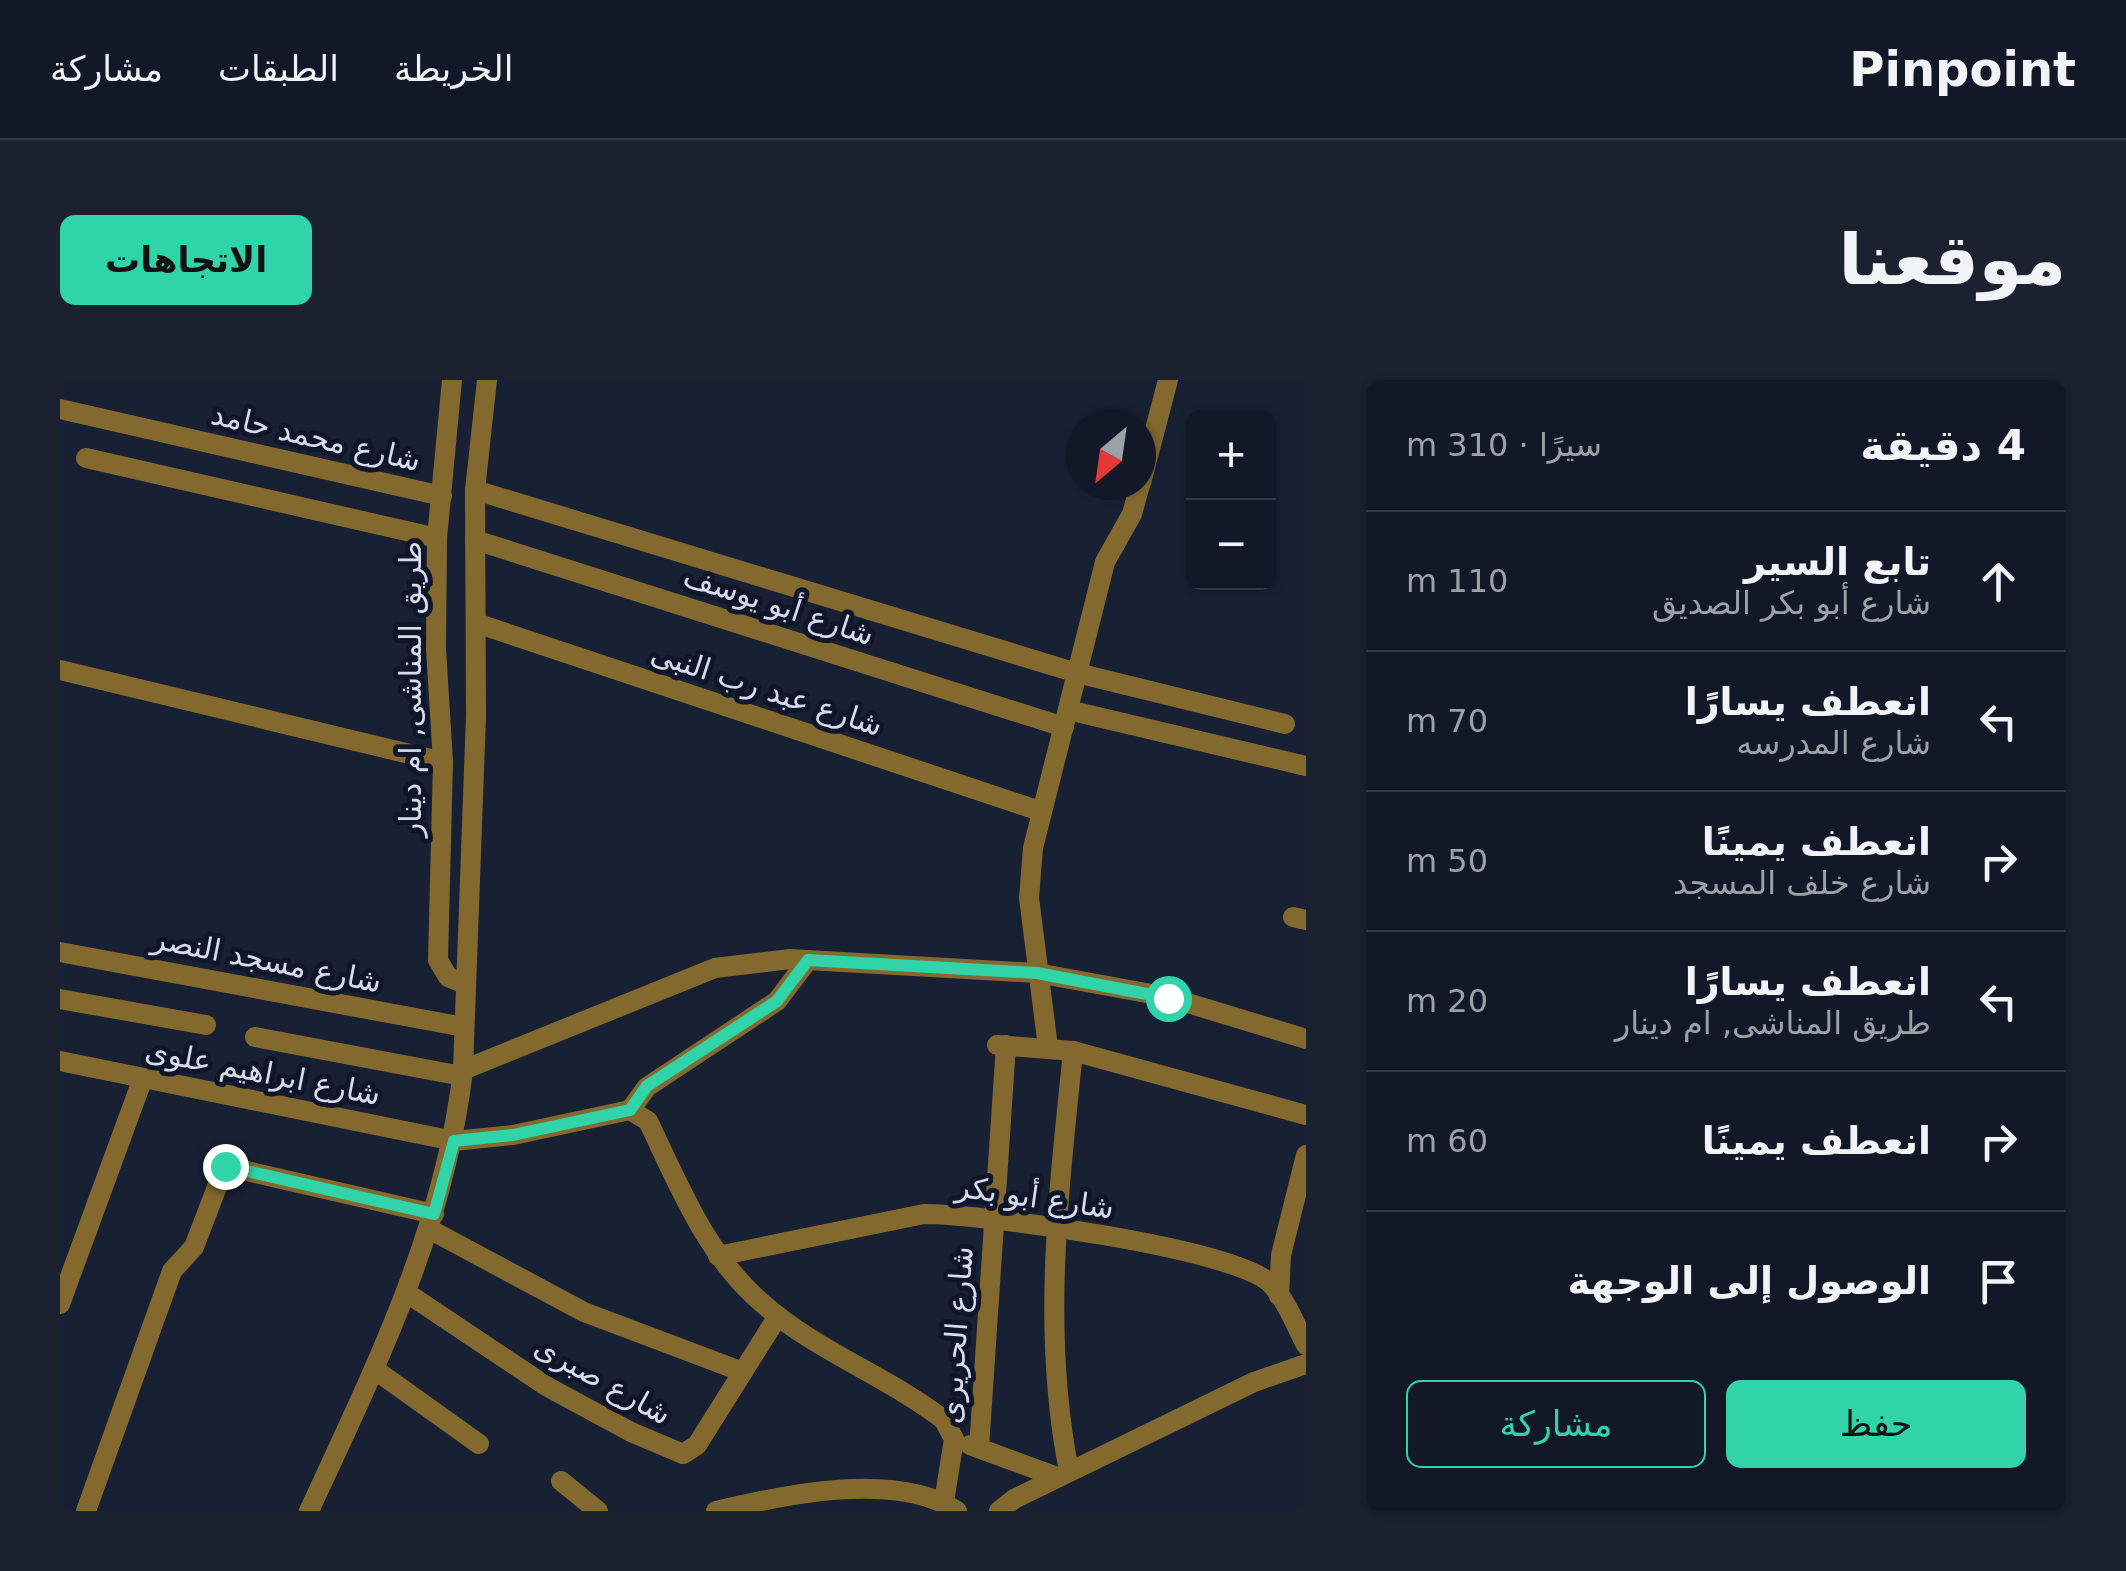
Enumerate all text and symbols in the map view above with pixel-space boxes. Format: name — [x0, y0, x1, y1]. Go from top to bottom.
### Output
text: Pinpoint — [1849, 41, 2076, 97]
text: مشاركة — [50, 49, 163, 89]
text: الطبقات — [218, 49, 339, 89]
text: الخريطة — [394, 49, 513, 89]
button: الاتجاهات — [60, 215, 312, 305]
text: موقعنا — [1839, 219, 2066, 301]
street label: شارع محمد حامد — [208, 396, 424, 478]
north arrow — [1066, 410, 1156, 500]
map controls — [1186, 410, 1276, 590]
button: + — [1186, 410, 1276, 500]
text: 4 دقيقة — [1860, 421, 2026, 470]
text: سيرًا · 310 m — [1406, 426, 1602, 464]
button: − — [1186, 500, 1276, 590]
text: تابع السير — [1744, 540, 1931, 584]
street label: طريق المناشى, ام دينار — [393, 541, 428, 839]
icon: ahead — [1971, 554, 2026, 609]
street label: شارع أبو يوسف — [679, 555, 879, 652]
text: 110 m — [1406, 562, 1508, 600]
text: شارع أبو بكر الصديق — [1652, 584, 1931, 622]
street label: شارع عبد رب النبى — [647, 635, 887, 743]
text: انعطف يسارًا — [1685, 680, 1931, 724]
icon: left — [1971, 694, 2026, 749]
text: 70 m — [1406, 702, 1488, 740]
text: شارع المدرسه — [1736, 724, 1931, 762]
text: انعطف يمينًا — [1702, 820, 1931, 864]
icon: right — [1971, 834, 2026, 889]
text: 50 m — [1406, 842, 1488, 880]
text: شارع خلف المسجد — [1673, 864, 1931, 902]
street label: شارع مسجد النصر — [147, 920, 385, 999]
text: انعطف يسارًا — [1685, 960, 1931, 1004]
icon: left — [1971, 974, 2026, 1029]
route start — [1146, 976, 1192, 1022]
text: 20 m — [1406, 982, 1488, 1020]
text: طريق المناشى, ام دينار — [1615, 1004, 1931, 1042]
street label: شارع ابراهيم علوى — [142, 1032, 384, 1113]
icon: right — [1971, 1114, 2026, 1169]
text: انعطف يمينًا — [1702, 1119, 1931, 1163]
text: 60 m — [1406, 1122, 1488, 1160]
route end — [203, 1144, 249, 1190]
street label: شارع أبو بكر — [952, 1165, 1117, 1225]
street label: شارع الحريرى — [932, 1245, 980, 1425]
icon: arrive — [1971, 1254, 2026, 1309]
text: الوصول إلى الوجهة — [1568, 1259, 1931, 1303]
street label: شارع صبرى — [529, 1328, 677, 1432]
button: مشاركة — [1406, 1380, 1706, 1468]
button: حفظ — [1726, 1380, 2026, 1468]

